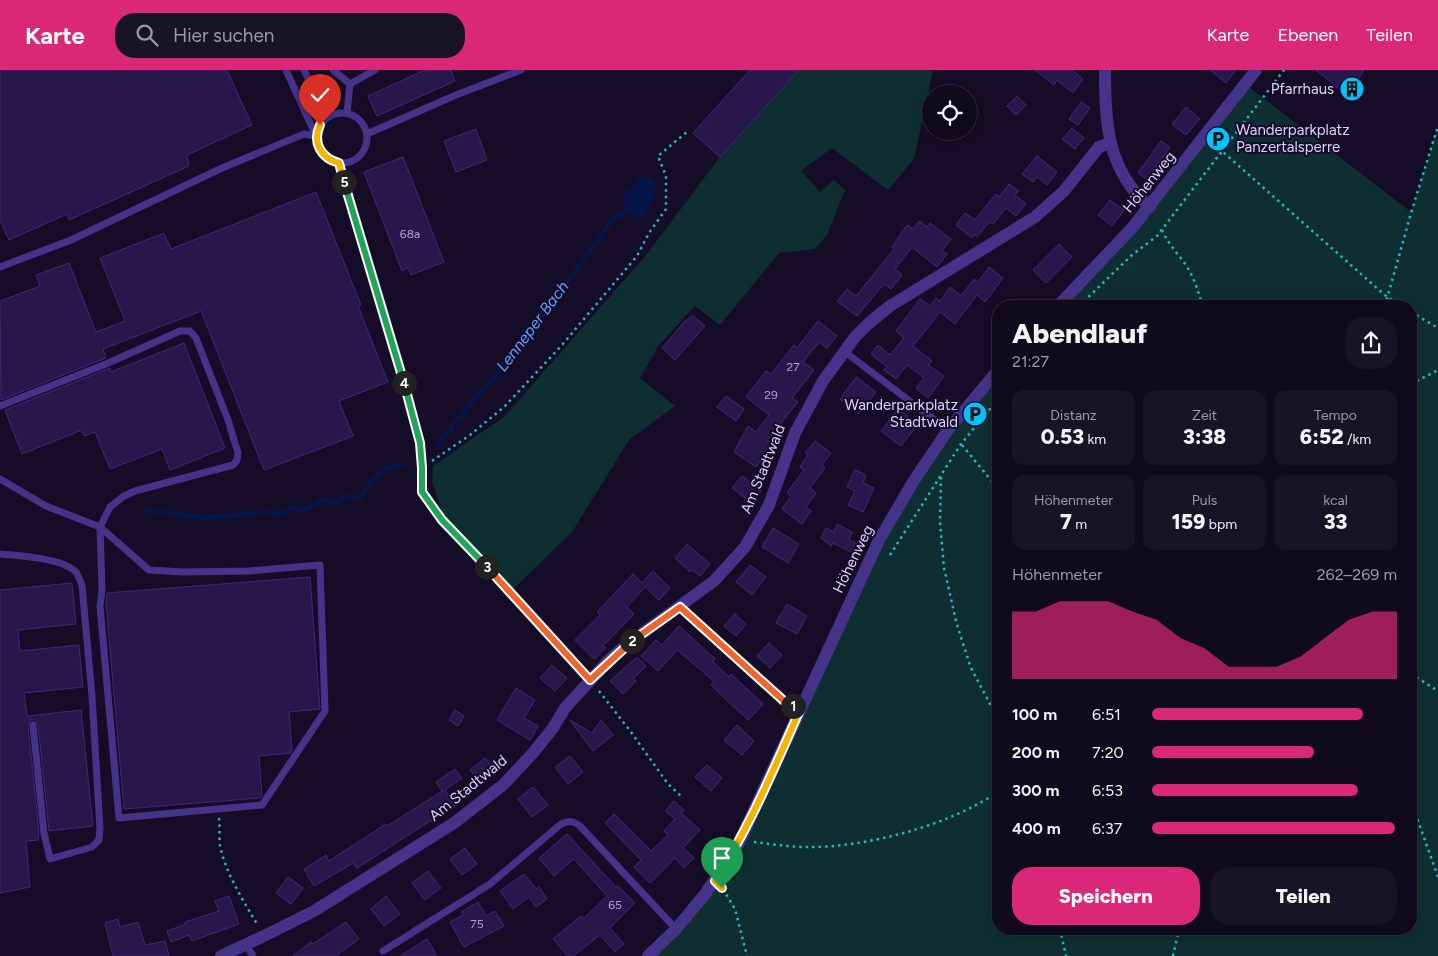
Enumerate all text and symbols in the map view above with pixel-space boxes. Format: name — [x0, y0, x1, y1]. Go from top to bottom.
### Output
search box — [115, 13, 465, 58]
text: Karte — [25, 21, 85, 50]
icon: search — [133, 21, 161, 49]
text: Hier suchen — [173, 24, 274, 47]
text: Karte — [1207, 24, 1249, 46]
text: Ebenen — [1277, 24, 1338, 46]
text: Teilen — [1366, 24, 1413, 46]
pin — [299, 74, 341, 125]
building icon: Pfarrhaus — [1339, 76, 1365, 102]
place label: Pfarrhaus — [1271, 80, 1334, 98]
icon: check — [306, 81, 334, 109]
map controls — [922, 85, 977, 140]
button: locate — [922, 85, 977, 140]
place label: Wanderparkplatz Panzertalsperre — [1236, 121, 1350, 156]
parking icon: Wanderparkplatz Panzertalsperre — [1205, 126, 1231, 152]
street label: Höhenweg — [1119, 148, 1179, 216]
pin: 5 — [332, 170, 356, 194]
text: 5 — [340, 174, 349, 191]
house number: 68a — [400, 227, 420, 241]
water label: Lenneper Bach — [492, 277, 573, 375]
text: Abendlauf — [1012, 316, 1148, 350]
button: share — [1345, 317, 1397, 369]
text: 21:27 — [1012, 352, 1049, 371]
house number: 27 — [786, 360, 800, 374]
pin: 4 — [392, 370, 416, 396]
text: 4 — [400, 375, 409, 392]
house number: 29 — [764, 388, 778, 402]
place label: Wanderparkplatz Stadtwald — [844, 396, 958, 431]
parking icon: Wanderparkplatz Stadtwald — [962, 401, 988, 427]
text: Distanz — [1050, 407, 1097, 424]
text: Zeit — [1192, 407, 1217, 424]
text: Tempo — [1314, 407, 1357, 424]
street label: Am Stadtwald — [737, 422, 789, 516]
text: 0.53 — [1041, 424, 1084, 449]
text: 3:38 — [1183, 424, 1226, 449]
text: 6:52 — [1300, 424, 1344, 449]
text: km — [1084, 431, 1106, 448]
text: /km — [1344, 431, 1371, 448]
text: Höhenmeter — [1034, 492, 1113, 509]
text: Puls — [1192, 492, 1217, 509]
text: kcal — [1323, 492, 1348, 509]
text: 7 — [1060, 509, 1072, 534]
text: 159 — [1172, 509, 1205, 534]
text: 33 — [1324, 509, 1347, 534]
text: m — [1072, 516, 1087, 533]
text: bpm — [1205, 516, 1237, 533]
street label: Höhenweg — [829, 522, 877, 596]
pin: 3 — [474, 554, 500, 580]
text: 3 — [484, 559, 491, 576]
text: Höhenmeter — [1012, 565, 1102, 584]
text: 262–269 m — [1317, 565, 1397, 584]
pin: 2 — [620, 628, 644, 654]
text: 2 — [628, 633, 637, 650]
pin: 1 — [780, 694, 806, 718]
text: 1 — [791, 698, 796, 715]
text: 100 m — [1012, 705, 1057, 724]
text: 6:51 — [1092, 705, 1121, 724]
text: 200 m — [1012, 743, 1060, 762]
text: 7:20 — [1092, 743, 1124, 762]
street label: Am Stadtwald — [425, 751, 511, 825]
text: 300 m — [1012, 781, 1059, 800]
text: 6:53 — [1092, 781, 1123, 800]
text: 400 m — [1012, 819, 1061, 838]
text: 6:37 — [1092, 819, 1122, 838]
pin — [701, 837, 743, 888]
icon: arrive — [708, 844, 736, 872]
button: Speichern — [1012, 867, 1200, 925]
button: Teilen — [1210, 867, 1397, 925]
house number: 65 — [608, 898, 622, 912]
house number: 75 — [470, 917, 484, 931]

